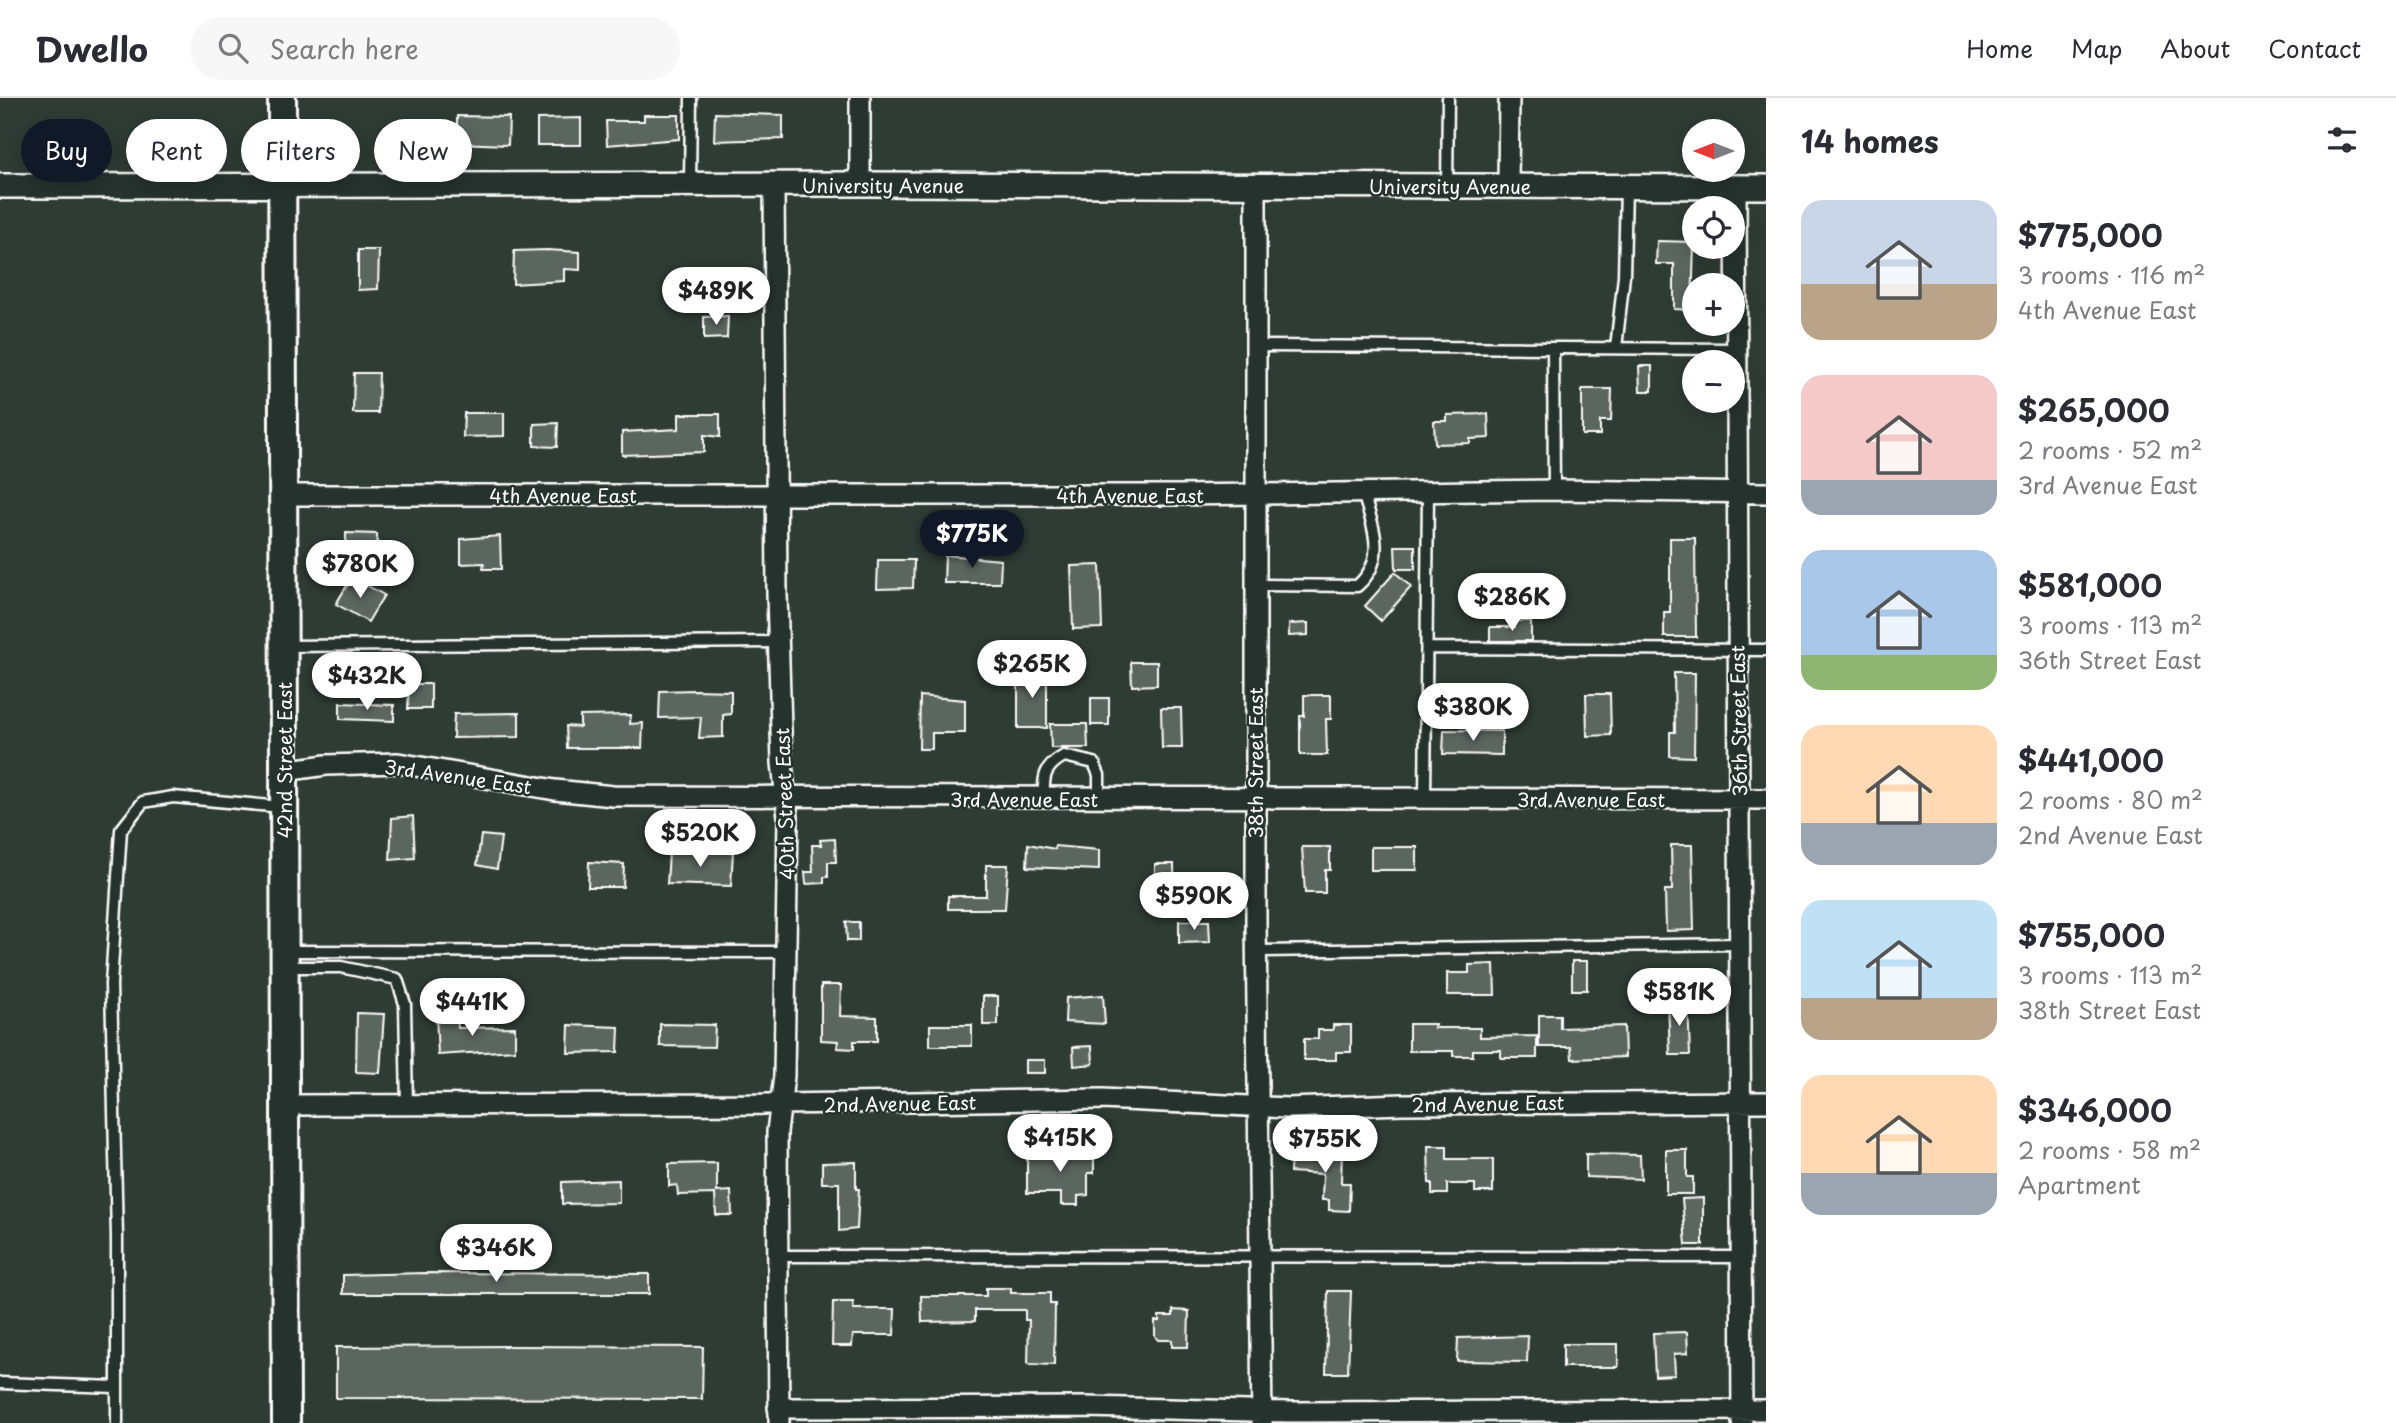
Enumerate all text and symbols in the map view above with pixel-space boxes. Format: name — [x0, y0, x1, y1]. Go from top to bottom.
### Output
search box — [190, 17, 680, 80]
text: Dwello — [35, 23, 148, 73]
icon: search — [214, 29, 252, 67]
text: Search here — [270, 29, 419, 68]
text: Home — [1966, 30, 2033, 66]
text: Map — [2071, 30, 2122, 66]
text: About — [2160, 30, 2230, 66]
text: Contact — [2268, 30, 2361, 66]
text: 14 homes — [1801, 118, 1939, 163]
chip: Buy — [21, 119, 112, 182]
chip: Rent — [126, 119, 227, 182]
chip: Filters — [241, 119, 360, 182]
chip: New — [374, 119, 472, 182]
north arrow — [1682, 119, 1745, 182]
map controls — [1682, 119, 1745, 413]
icon: filters — [2323, 121, 2361, 159]
street label: University Avenue — [802, 171, 964, 199]
street label: University Avenue — [1369, 172, 1531, 200]
button: locate — [1682, 196, 1745, 259]
text: $775,000 — [2018, 212, 2163, 257]
icon: home — [1857, 228, 1941, 312]
text: 3 rooms · 116 m² — [2018, 257, 2205, 292]
pin: $489K — [667, 268, 765, 327]
text: $489K — [678, 272, 754, 307]
button: + — [1682, 273, 1745, 336]
text: 4th Avenue East — [2018, 292, 2196, 327]
button: − — [1682, 350, 1745, 413]
text: $265,000 — [2018, 387, 2170, 432]
icon: home — [1857, 403, 1941, 487]
text: 2 rooms · 52 m² — [2018, 432, 2202, 467]
text: 3rd Avenue East — [2018, 467, 2197, 502]
street label: 4th Avenue East — [489, 481, 637, 509]
street label: 4th Avenue East — [1056, 481, 1204, 509]
pin: $775K — [923, 510, 1021, 570]
text: $775K — [936, 515, 1008, 550]
pin: $780K — [311, 540, 409, 600]
text: $780K — [322, 545, 398, 580]
text: $581,000 — [2018, 562, 2162, 607]
pin: $286K — [1463, 574, 1561, 633]
text: $286K — [1474, 578, 1550, 613]
icon: home — [1857, 578, 1941, 662]
text: 3 rooms · 113 m² — [2018, 607, 2202, 642]
pin: $265K — [983, 640, 1081, 700]
text: 36th Street East — [2018, 642, 2201, 677]
text: $265K — [993, 645, 1071, 680]
street label: 36th Street East — [1723, 645, 1753, 797]
pin: $432K — [318, 652, 416, 712]
text: $432K — [328, 657, 406, 692]
street label: 42nd Street East — [270, 681, 298, 838]
pin: $380K — [1424, 684, 1522, 743]
street label: 38th Street East — [1241, 687, 1269, 839]
text: $380K — [1434, 688, 1512, 723]
street label: 40th Street East — [767, 728, 801, 880]
text: $441,000 — [2018, 737, 2164, 782]
street label: 3rd Avenue East — [383, 752, 534, 800]
icon: home — [1857, 753, 1941, 837]
text: 2 rooms · 80 m² — [2018, 782, 2203, 817]
street label: 3rd Avenue East — [950, 785, 1098, 813]
street label: 3rd Avenue East — [1517, 785, 1665, 813]
pin: $520K — [651, 810, 749, 869]
text: $520K — [661, 814, 739, 849]
text: 2nd Avenue East — [2018, 817, 2203, 852]
pin: $590K — [1145, 872, 1243, 932]
text: $590K — [1156, 877, 1232, 912]
text: $755,000 — [2018, 912, 2165, 957]
icon: home — [1857, 928, 1941, 1012]
text: 3 rooms · 113 m² — [2018, 957, 2202, 992]
pin: $581K — [1630, 968, 1728, 1028]
text: $581K — [1643, 973, 1715, 1008]
pin: $441K — [423, 978, 521, 1038]
text: $441K — [436, 983, 508, 1018]
text: 38th Street East — [2018, 992, 2201, 1027]
text: $346,000 — [2018, 1087, 2172, 1132]
street label: 2nd Avenue East — [823, 1088, 977, 1118]
street label: 2nd Avenue East — [1411, 1088, 1565, 1118]
icon: home — [1857, 1103, 1941, 1187]
pin: $415K — [1011, 1114, 1109, 1174]
pin: $755K — [1276, 1116, 1374, 1175]
text: $415K — [1023, 1119, 1097, 1154]
text: $755K — [1289, 1120, 1361, 1155]
text: 2 rooms · 58 m² — [2018, 1132, 2201, 1167]
text: Apartment — [2018, 1167, 2141, 1202]
pin: $346K — [447, 1224, 545, 1284]
text: $346K — [456, 1229, 536, 1264]

